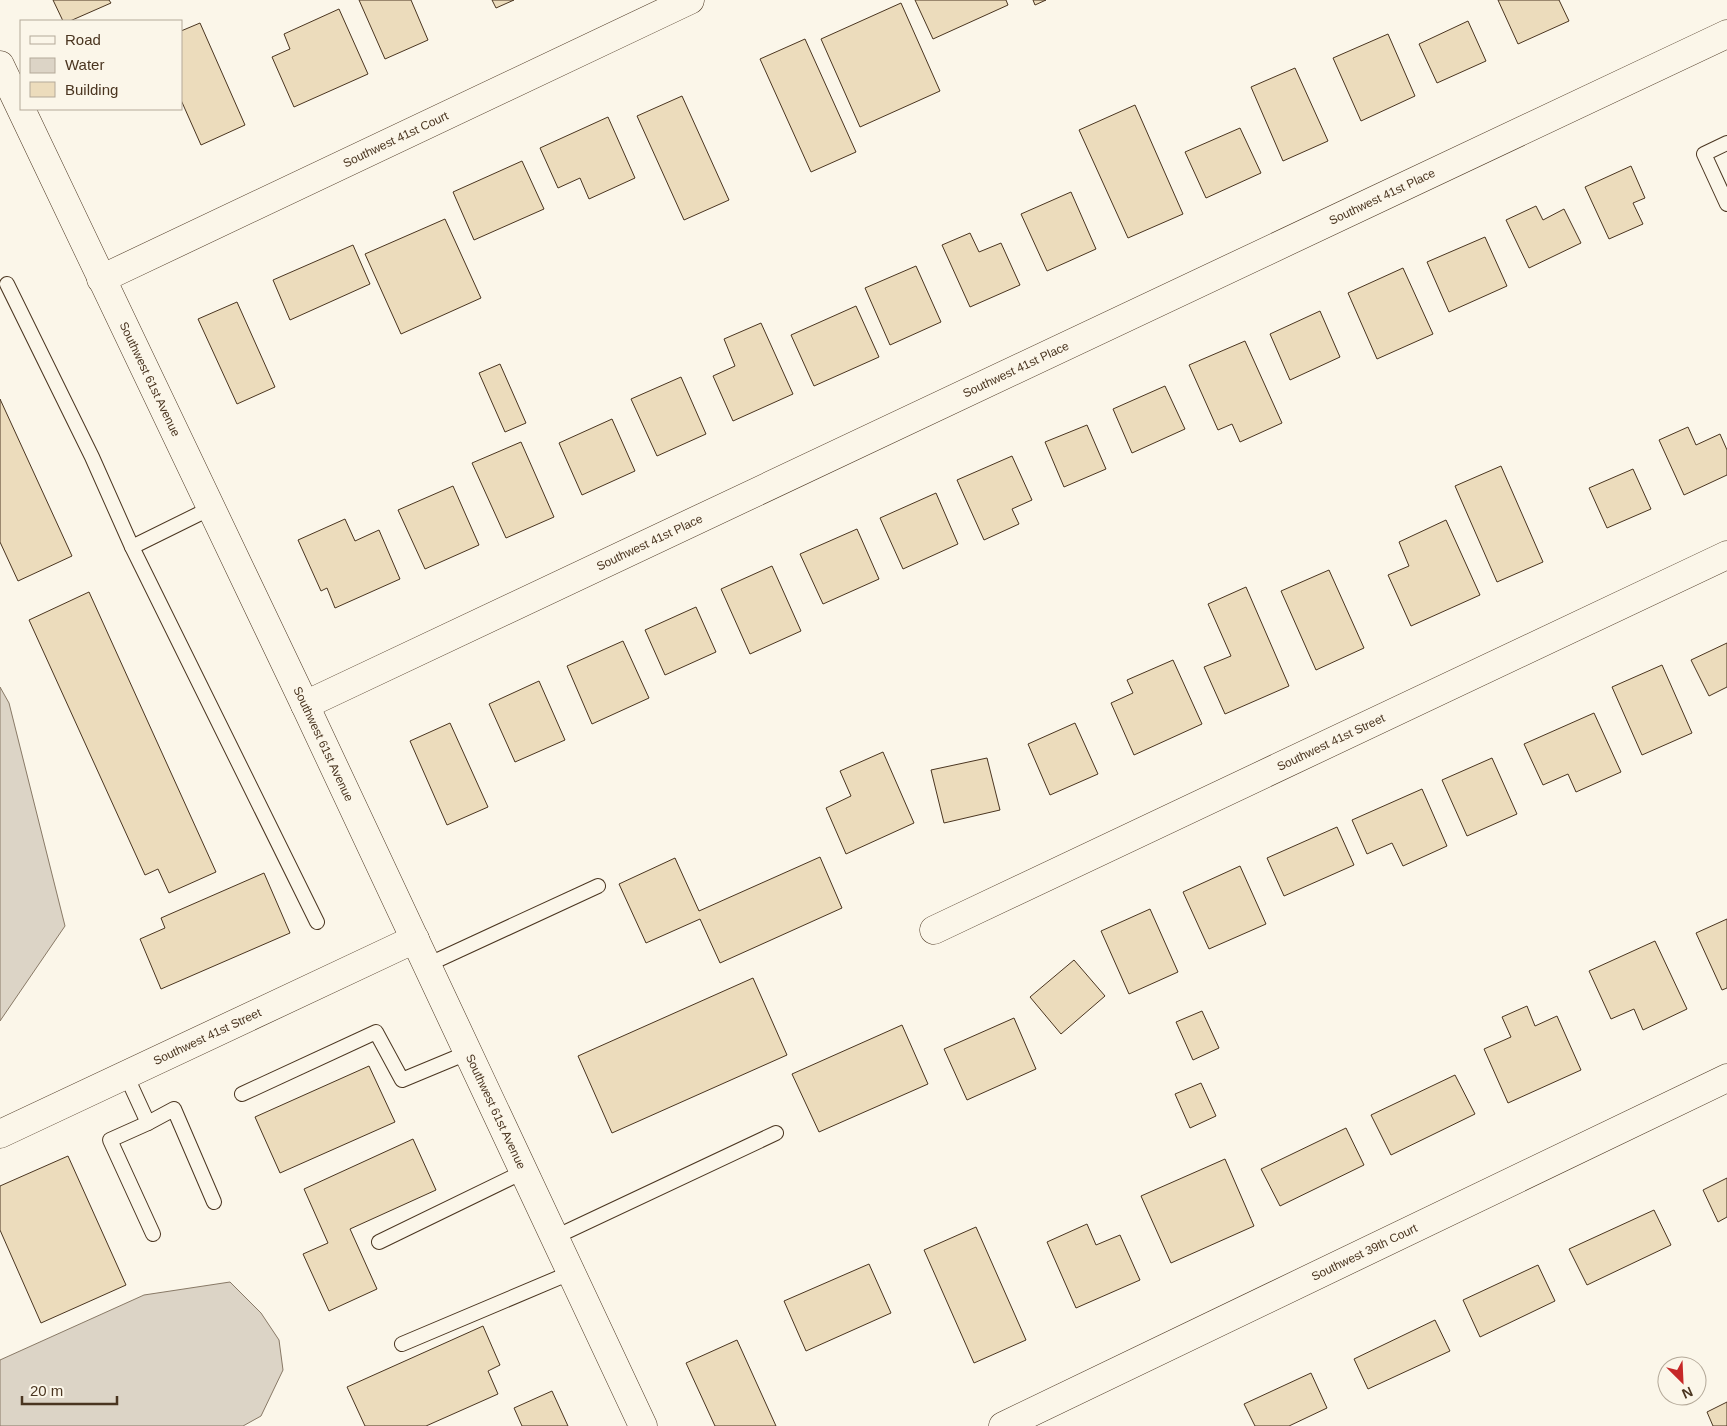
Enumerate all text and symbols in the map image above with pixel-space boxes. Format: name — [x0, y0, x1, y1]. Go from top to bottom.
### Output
legend — [20, 20, 182, 110]
text: Road — [65, 31, 101, 48]
text: Water — [65, 56, 104, 73]
text: Building — [65, 81, 118, 98]
street label: Southwest 41st Court — [341, 108, 451, 170]
street label: Southwest 41st Place — [1327, 166, 1438, 228]
street label: Southwest 61st Avenue — [116, 320, 183, 439]
street label: Southwest 41st Place — [961, 338, 1071, 401]
street label: Southwest 41st Place — [594, 511, 705, 573]
street label: Southwest 61st Avenue — [290, 684, 356, 804]
street label: Southwest 41st Street — [1275, 711, 1388, 774]
street label: Southwest 41st Street — [151, 1005, 264, 1068]
street label: Southwest 61st Avenue — [463, 1052, 529, 1172]
street label: Southwest 39th Court — [1309, 1221, 1420, 1284]
north arrow — [1657, 1356, 1707, 1406]
scale bar — [22, 1374, 118, 1406]
text: 20 m — [30, 1382, 63, 1399]
text: N — [1679, 1384, 1695, 1402]

